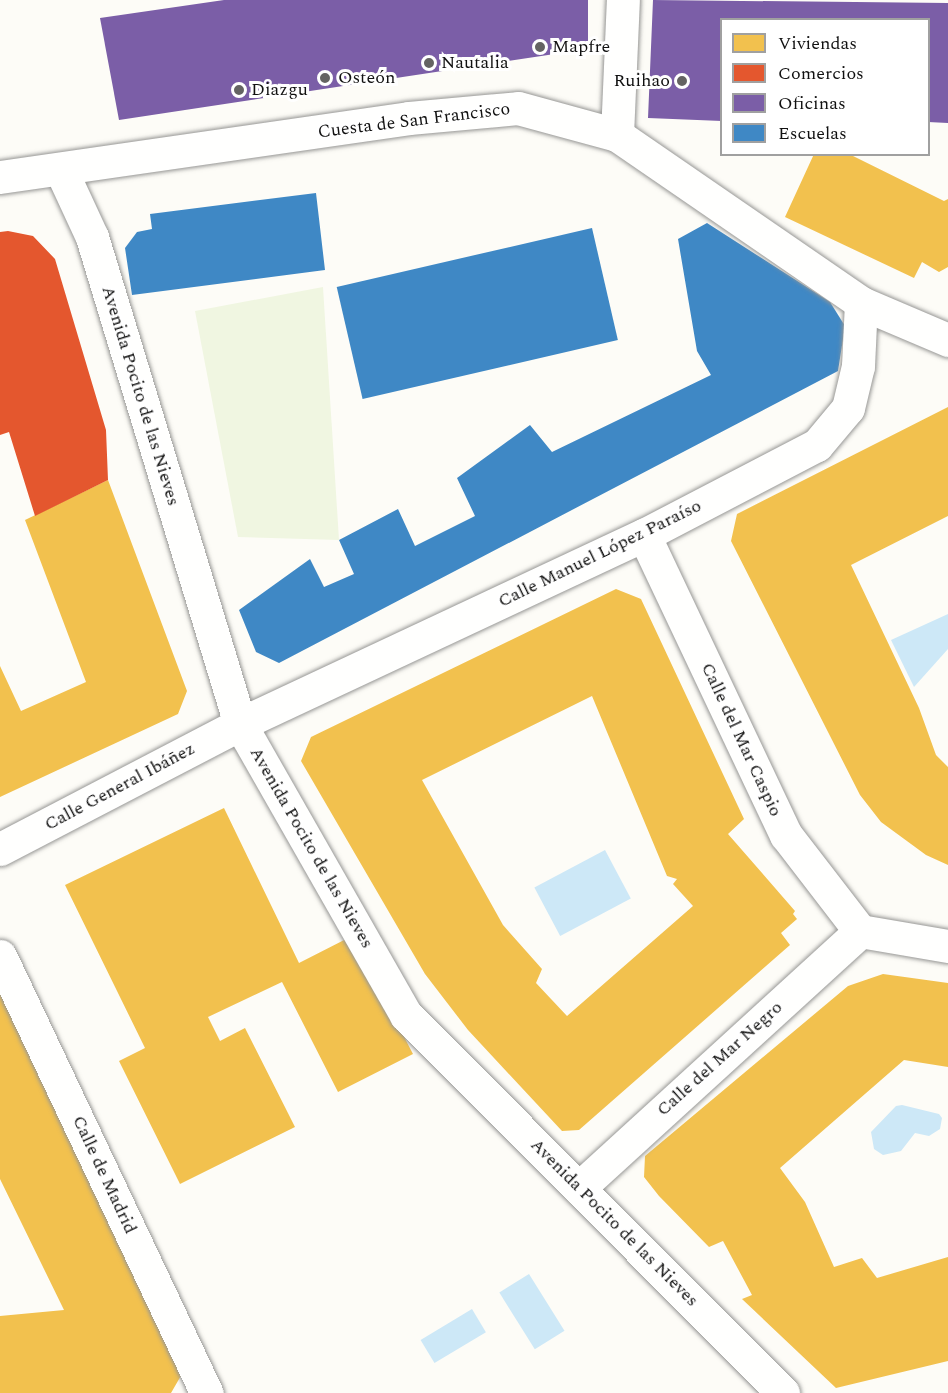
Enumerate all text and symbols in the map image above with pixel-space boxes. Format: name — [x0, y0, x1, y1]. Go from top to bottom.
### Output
legend — [720, 18, 930, 156]
text: Viviendas — [778, 30, 857, 57]
place label: Mapfre — [552, 36, 610, 58]
marker: Mapfre — [533, 40, 547, 54]
place label: Nautalia — [441, 52, 509, 74]
marker: Nautalia — [422, 56, 436, 70]
text: Comercios — [778, 60, 864, 87]
place label: Osteón — [338, 67, 395, 89]
marker: Osteón — [316, 69, 334, 87]
place label: Ruihao — [613, 70, 670, 92]
marker: Ruihao — [675, 74, 689, 88]
place label: Diazgu — [251, 79, 308, 101]
marker: Diazgu — [232, 83, 246, 97]
text: Oficinas — [778, 90, 846, 117]
street label: Cuesta de San Francisco — [317, 98, 511, 144]
text: Escuelas — [778, 120, 847, 147]
street label: Avenida Pocito de las Nieves — [96, 283, 184, 509]
street label: Calle Manuel López Paraíso — [495, 495, 705, 613]
street label: Calle del Mar Caspio — [696, 660, 786, 820]
street label: Calle General Ibáñez — [41, 738, 199, 836]
street label: Avenida Pocito de las Nieves — [244, 744, 378, 952]
street label: Calle del Mar Negro — [653, 997, 787, 1121]
street label: Calle de Madrid — [67, 1113, 141, 1237]
street label: Avenida Pocito de las Nieves — [525, 1134, 703, 1312]

